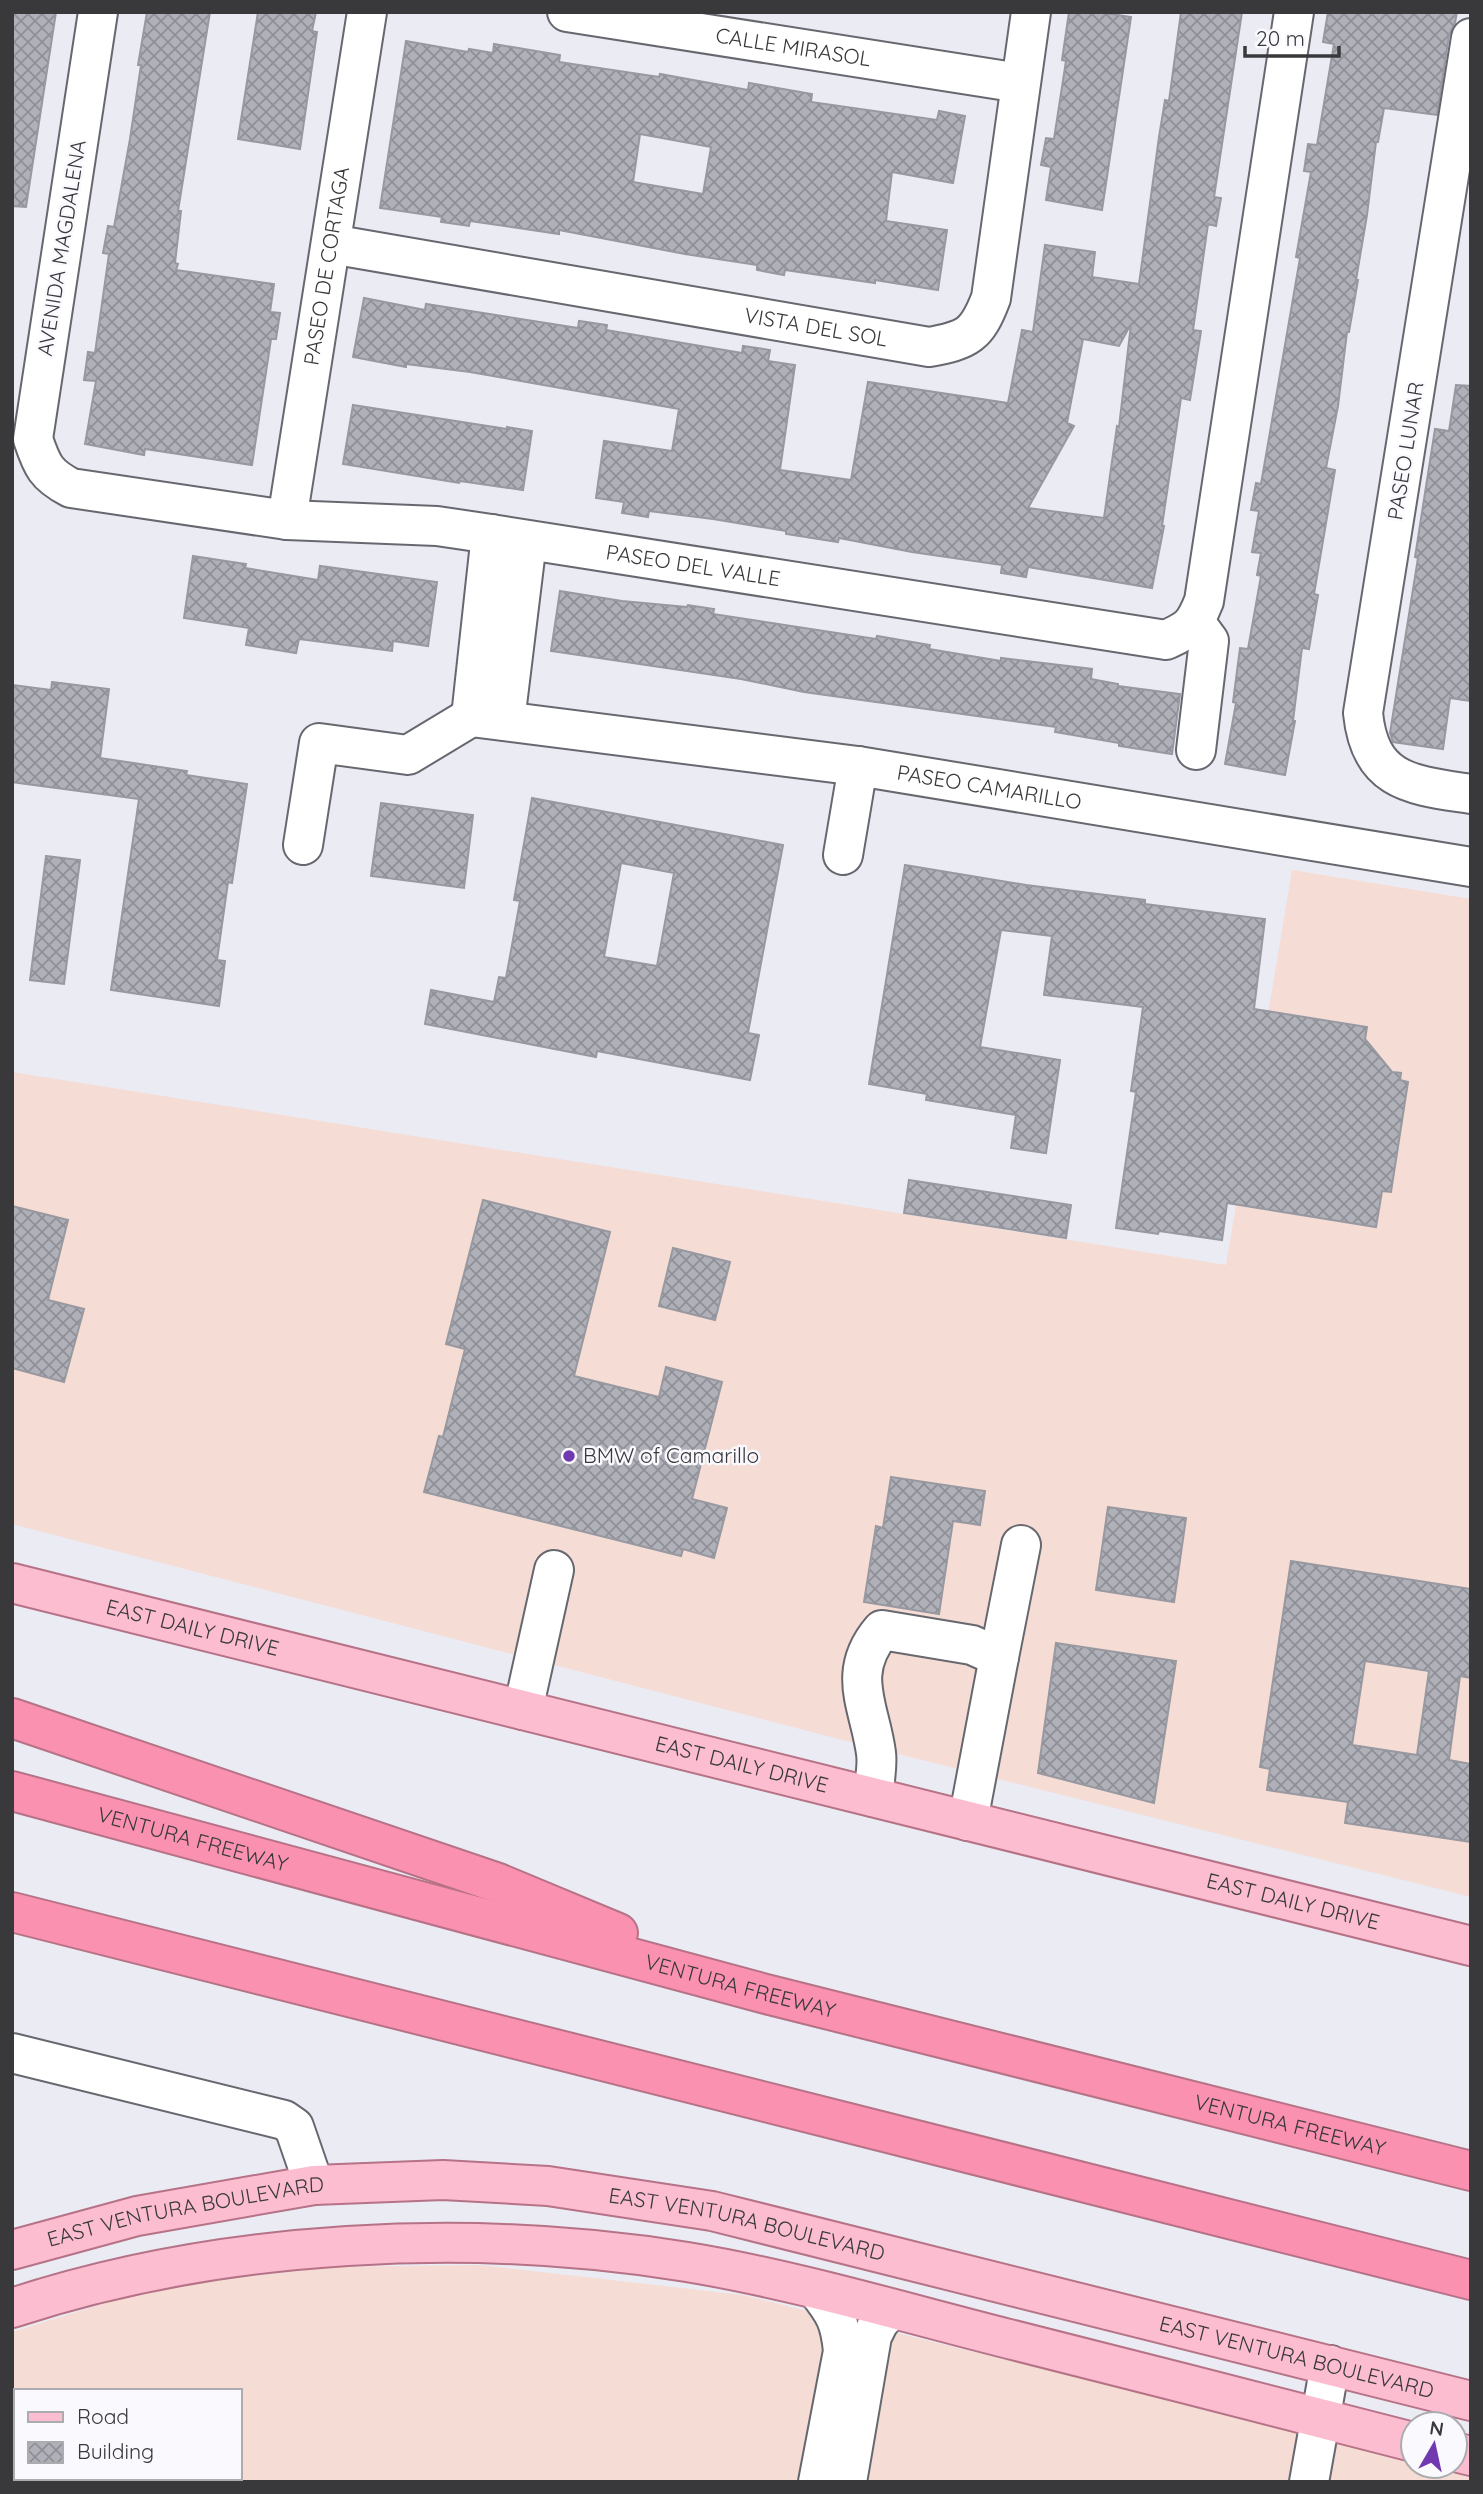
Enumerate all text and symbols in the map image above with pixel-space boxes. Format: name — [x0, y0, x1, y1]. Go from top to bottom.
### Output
scale bar — [1245, 14, 1340, 58]
street label: CALLE MIRASOL — [714, 21, 873, 71]
text: 20 m — [1256, 25, 1305, 51]
street label: AVENIDA MAGDALENA — [31, 138, 91, 358]
street label: PASEO DE CORTAGA — [298, 165, 354, 367]
street label: VISTA DEL SOL — [742, 301, 890, 352]
street label: PASEO LUNAR — [1381, 380, 1429, 522]
street label: PASEO DEL VALLE — [604, 538, 782, 591]
street label: PASEO CAMARILLO — [895, 759, 1084, 815]
place label: BMW of Camarillo — [583, 1442, 759, 1468]
marker: BMW of Camarillo — [561, 1448, 577, 1464]
street label: EAST DAILY DRIVE — [104, 1593, 282, 1661]
street label: EAST DAILY DRIVE — [653, 1730, 831, 1798]
street label: VENTURA FREEWAY — [95, 1801, 291, 1877]
street label: EAST DAILY DRIVE — [1204, 1867, 1382, 1935]
street label: VENTURA FREEWAY — [642, 1948, 839, 2023]
street label: VENTURA FREEWAY — [1192, 2088, 1389, 2161]
street label: EAST VENTURA BOULEVARD — [44, 2171, 324, 2252]
street label: EAST VENTURA BOULEVARD — [607, 2181, 888, 2266]
street label: EAST VENTURA BOULEVARD — [1157, 2310, 1437, 2403]
legend — [14, 2389, 242, 2480]
text: Road — [77, 2403, 129, 2429]
north arrow — [1399, 2410, 1469, 2480]
text: N — [1428, 2415, 1445, 2441]
text: Building — [77, 2438, 154, 2464]

